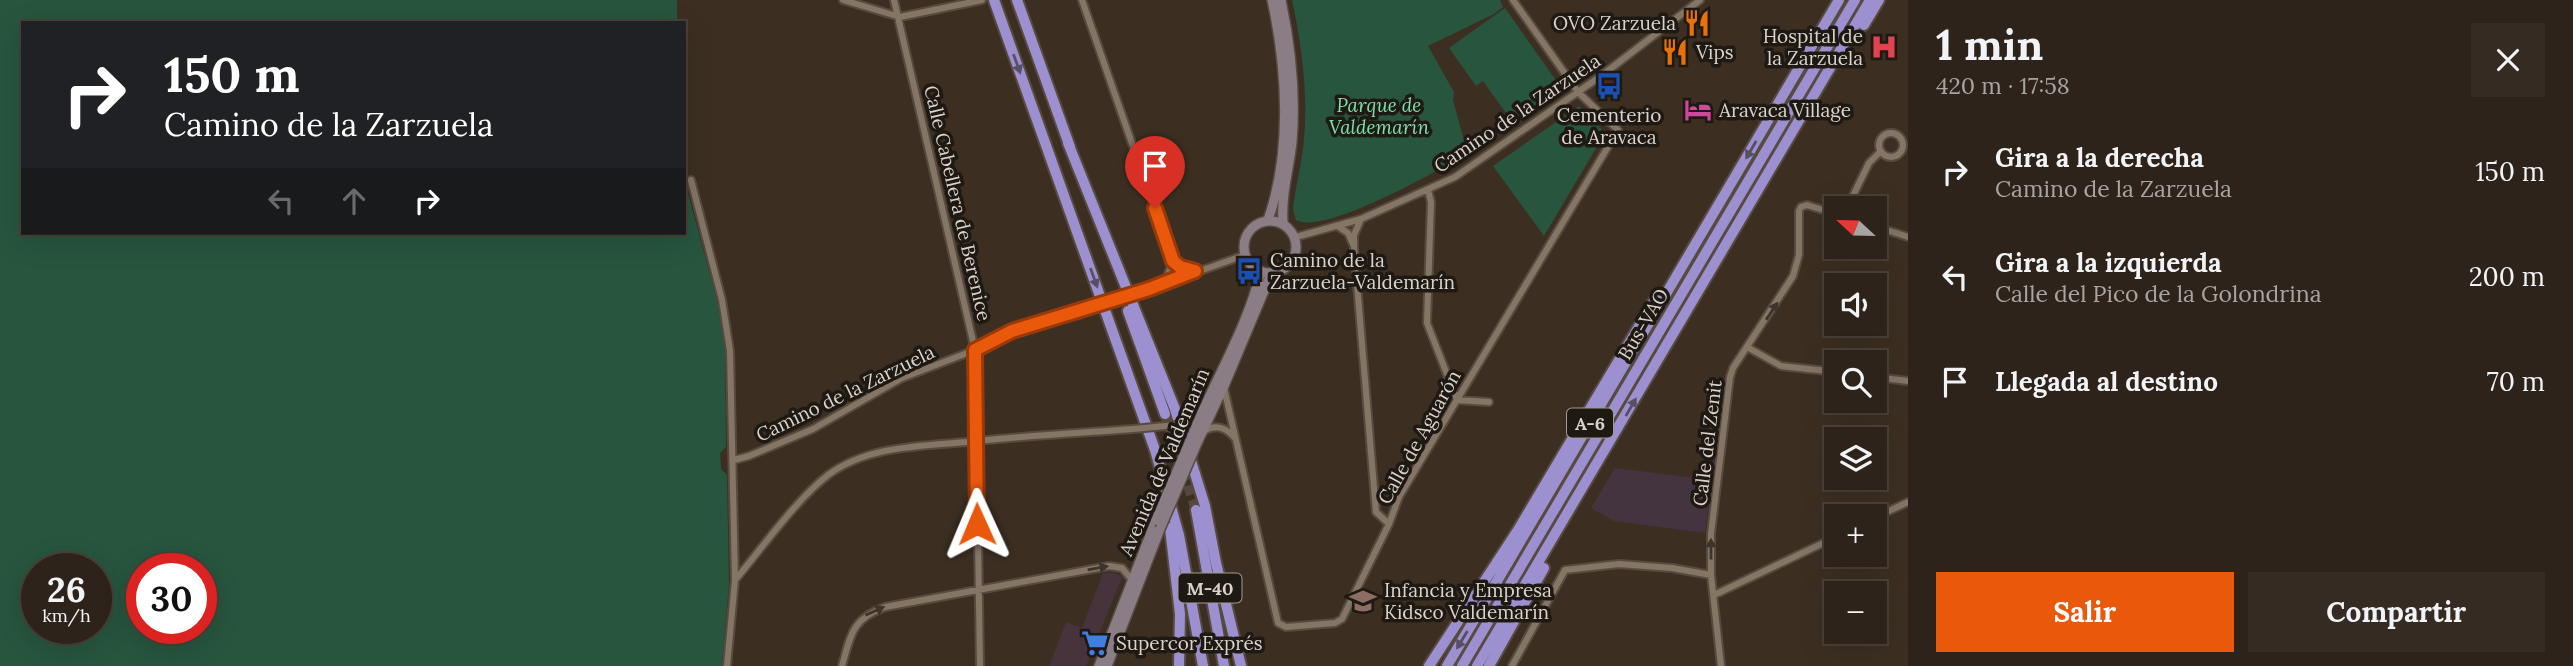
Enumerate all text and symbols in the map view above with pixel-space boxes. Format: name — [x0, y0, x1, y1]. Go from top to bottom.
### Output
restaurant icon: OVO Zarzuela — [1682, 8, 1712, 38]
place label: OVO Zarzuela — [1553, 11, 1676, 35]
text: 1 min — [1936, 18, 2043, 72]
button: close — [2471, 23, 2545, 97]
place label: Hospital de la Zarzuela — [1763, 24, 1863, 70]
hospital icon: Hospital de la Zarzuela — [1869, 32, 1899, 62]
restaurant icon: Vips — [1660, 37, 1690, 67]
place label: Vips — [1695, 40, 1734, 64]
text: 150 m — [164, 43, 300, 105]
street label: Camino de la Zarzuela — [1429, 48, 1605, 178]
icon: right — [49, 49, 140, 140]
one-way arrow — [1012, 54, 1023, 75]
bus stop icon: Cementerio de Aravaca — [1594, 71, 1624, 101]
text: 420 m · 17:58 — [1936, 71, 2070, 100]
street label: Calle Cabellera de Berenice — [919, 83, 997, 323]
park label: Parque de Valdemarín — [1329, 93, 1429, 139]
hotel icon: Aravaca Village — [1683, 95, 1713, 125]
place label: Aravaca Village — [1718, 98, 1851, 122]
place label: Cementerio de Aravaca — [1557, 103, 1661, 149]
text: Camino de la Zarzuela — [164, 104, 493, 145]
pin — [1125, 136, 1185, 208]
one-way arrow — [1745, 140, 1757, 159]
text: Gira a la derecha — [1995, 141, 2204, 174]
icon: arrive — [1136, 147, 1174, 185]
icon: right — [1936, 153, 1974, 191]
text: 150 m — [2475, 155, 2545, 188]
text: Camino de la Zarzuela — [1995, 174, 2232, 203]
icon: left — [262, 182, 300, 220]
icon: ahead — [335, 182, 373, 220]
icon: right — [408, 182, 446, 220]
north arrow — [1824, 196, 1886, 259]
map controls — [1824, 196, 1887, 644]
text: Gira a la izquierda — [1995, 246, 2222, 279]
place label: Camino de la Zarzuela-Valdemarín — [1270, 248, 1455, 294]
bus stop icon: Camino de la Zarzuela-Valdemarín — [1234, 256, 1264, 286]
icon: left — [1936, 258, 1974, 296]
text: 200 m — [2469, 260, 2545, 293]
one-way arrow — [1089, 268, 1100, 289]
button: sound — [1824, 273, 1887, 336]
text: Calle del Pico de la Golondrina — [1995, 279, 2322, 308]
street label: Bus-VAO — [1612, 284, 1674, 364]
one-way arrow — [1765, 301, 1778, 320]
street label: Camino de la Zarzuela — [752, 339, 938, 447]
button: search — [1824, 350, 1887, 413]
icon: arrive — [1936, 363, 1974, 401]
street label: Avenida de Valdemarín — [1113, 365, 1214, 560]
text: Llegada al destino — [1995, 365, 2218, 398]
text: 70 m — [2487, 365, 2545, 398]
street label: Calle de Aguarón — [1372, 366, 1466, 508]
street label: Calle del Zenit — [1687, 378, 1727, 507]
one-way arrow — [1625, 397, 1637, 416]
road number: A-6 — [1567, 408, 1613, 438]
button: layers — [1824, 427, 1887, 490]
position arrow — [940, 487, 1014, 561]
button: + — [1824, 504, 1887, 567]
one-way arrow — [1705, 538, 1717, 560]
speed limit sign: 30 — [126, 553, 217, 644]
one-way arrow — [1087, 562, 1109, 573]
text: 26 — [47, 567, 86, 612]
button: Salir — [1936, 572, 2234, 652]
button: Compartir — [2248, 572, 2545, 652]
road number: M-40 — [1178, 574, 1242, 602]
place label: Infancia y Empresa Kidsco Valdemarín — [1384, 578, 1552, 624]
button: − — [1824, 581, 1887, 644]
school or university icon: Infancia y Empresa Kidsco Valdemarín — [1348, 586, 1378, 616]
text: km/h — [42, 604, 91, 627]
one-way arrow — [865, 605, 886, 616]
supermarket icon: Supercor Exprés — [1080, 628, 1110, 658]
place label: Supercor Exprés — [1116, 631, 1263, 655]
one-way arrow — [1456, 631, 1469, 650]

